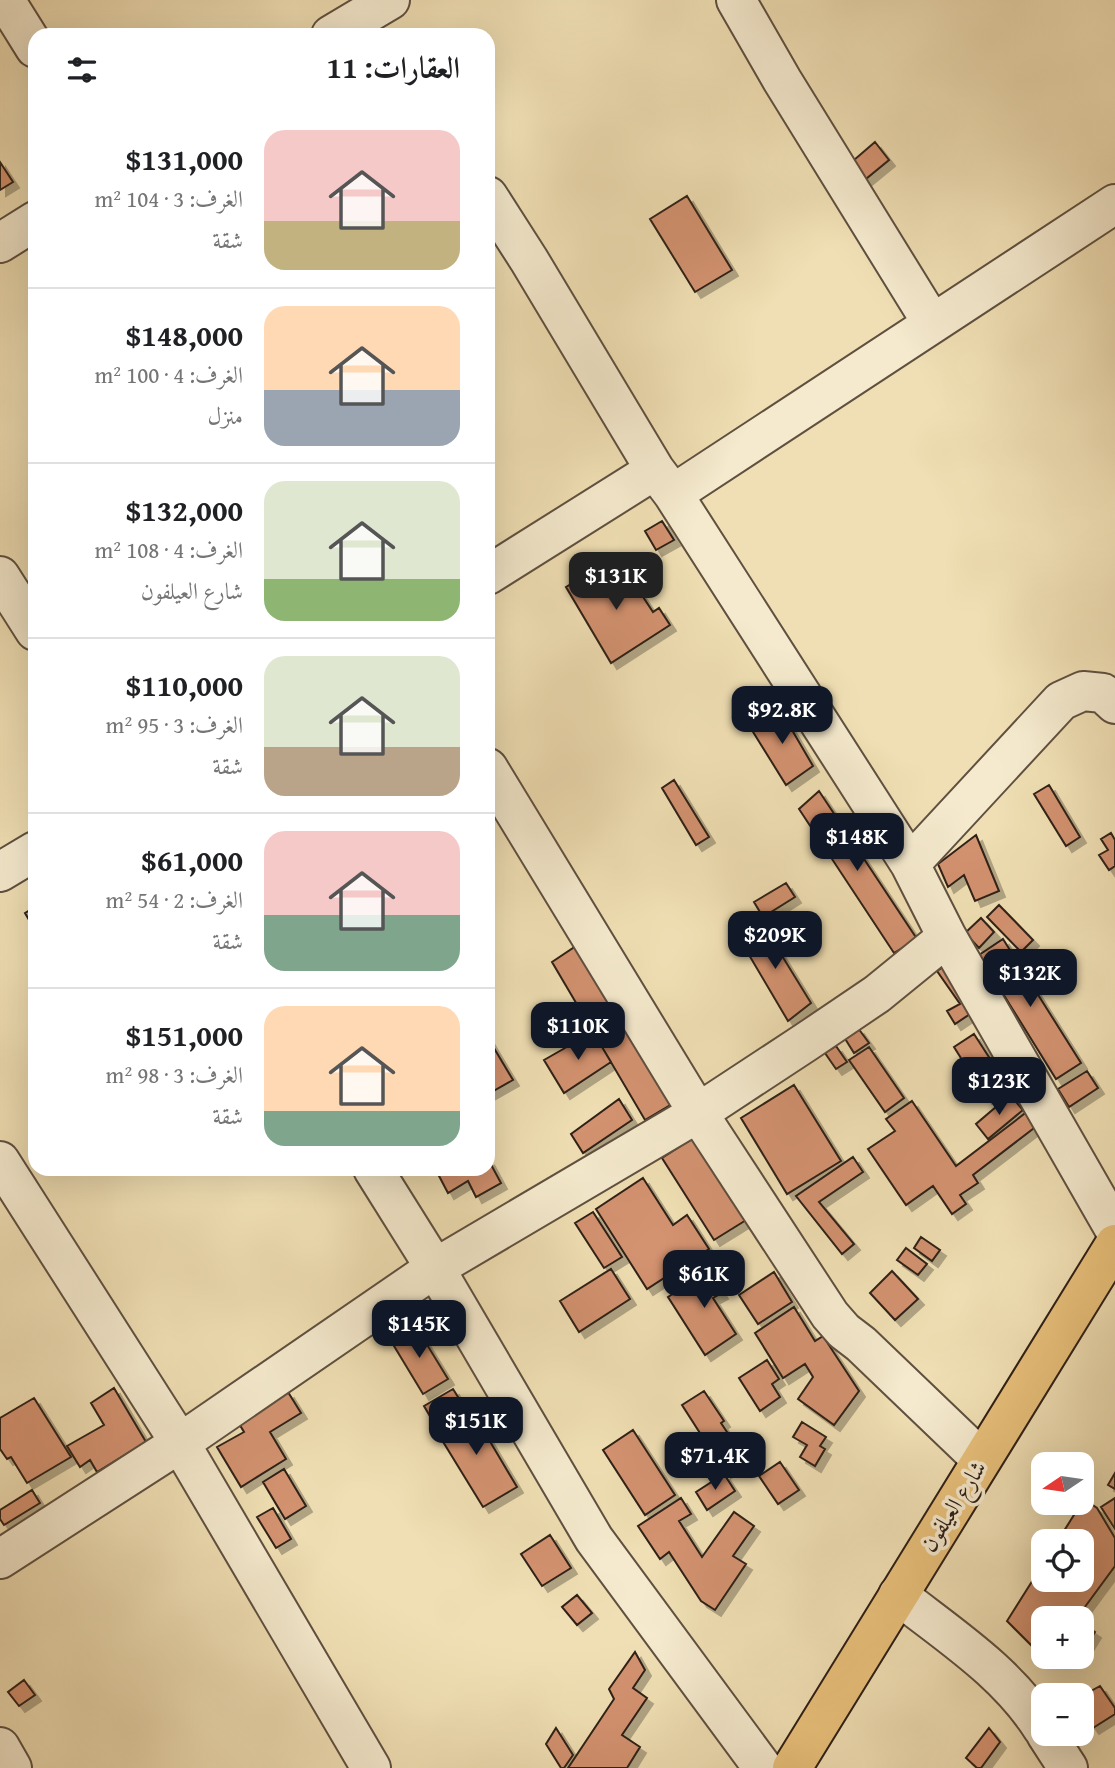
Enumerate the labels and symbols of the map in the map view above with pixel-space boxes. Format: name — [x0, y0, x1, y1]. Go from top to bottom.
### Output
pin: $131K — [567, 552, 665, 612]
pin: $92.8K — [725, 686, 839, 746]
pin: $148K — [808, 814, 906, 873]
pin: $209K — [726, 912, 824, 971]
pin: $132K — [981, 950, 1079, 1009]
pin: $110K — [529, 1002, 627, 1062]
pin: $123K — [950, 1058, 1048, 1117]
pin: $61K — [663, 1250, 745, 1310]
pin: $145K — [370, 1300, 468, 1360]
pin: $151K — [427, 1398, 525, 1457]
pin: $71.4K — [658, 1432, 772, 1492]
north arrow — [1031, 1452, 1094, 1516]
street label: شارع العيلفون — [911, 1454, 997, 1560]

